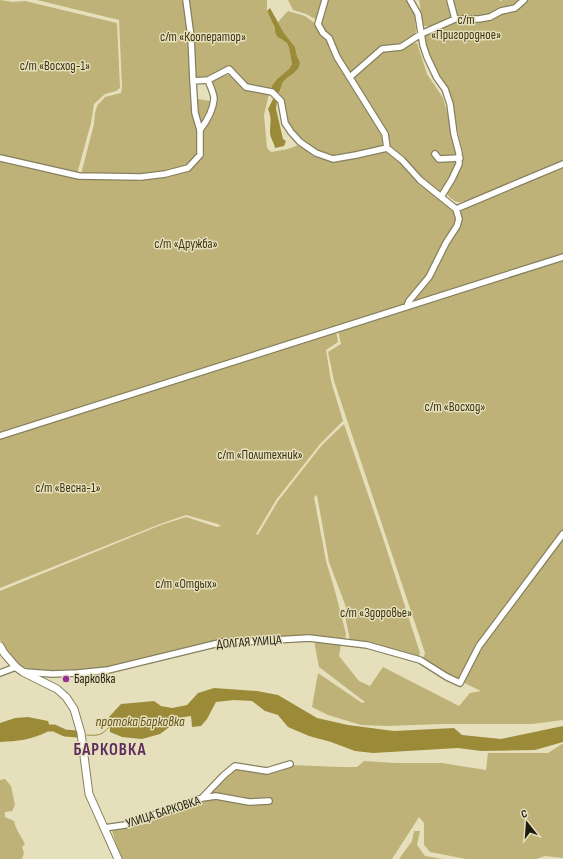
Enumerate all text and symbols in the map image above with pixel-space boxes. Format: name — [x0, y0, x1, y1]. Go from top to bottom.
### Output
park label: с/т «Пригородное» — [431, 12, 501, 43]
park label: с/т «Кооператор» — [160, 29, 246, 45]
park label: с/т «Восход-1» — [20, 58, 90, 74]
park label: с/т «Дружба» — [154, 236, 218, 252]
park label: с/т «Восход» — [424, 399, 486, 415]
park label: с/т «Политехник» — [217, 447, 303, 463]
park label: с/т «Весна-1» — [35, 480, 101, 496]
park label: с/т «Отдых» — [155, 576, 217, 592]
park label: с/т «Здоровье» — [340, 605, 412, 621]
street label: ДОЛГАЯ УЛИЦА — [216, 632, 282, 652]
place label: Барковка — [74, 671, 115, 687]
marker: Барковка — [61, 674, 71, 684]
water label: протока Барковка — [95, 713, 185, 730]
district label: БАРКОВКА — [73, 740, 147, 760]
street label: УЛИЦА БАРКОВКА — [124, 792, 203, 832]
north arrow — [507, 803, 547, 843]
text: С — [520, 807, 529, 821]

